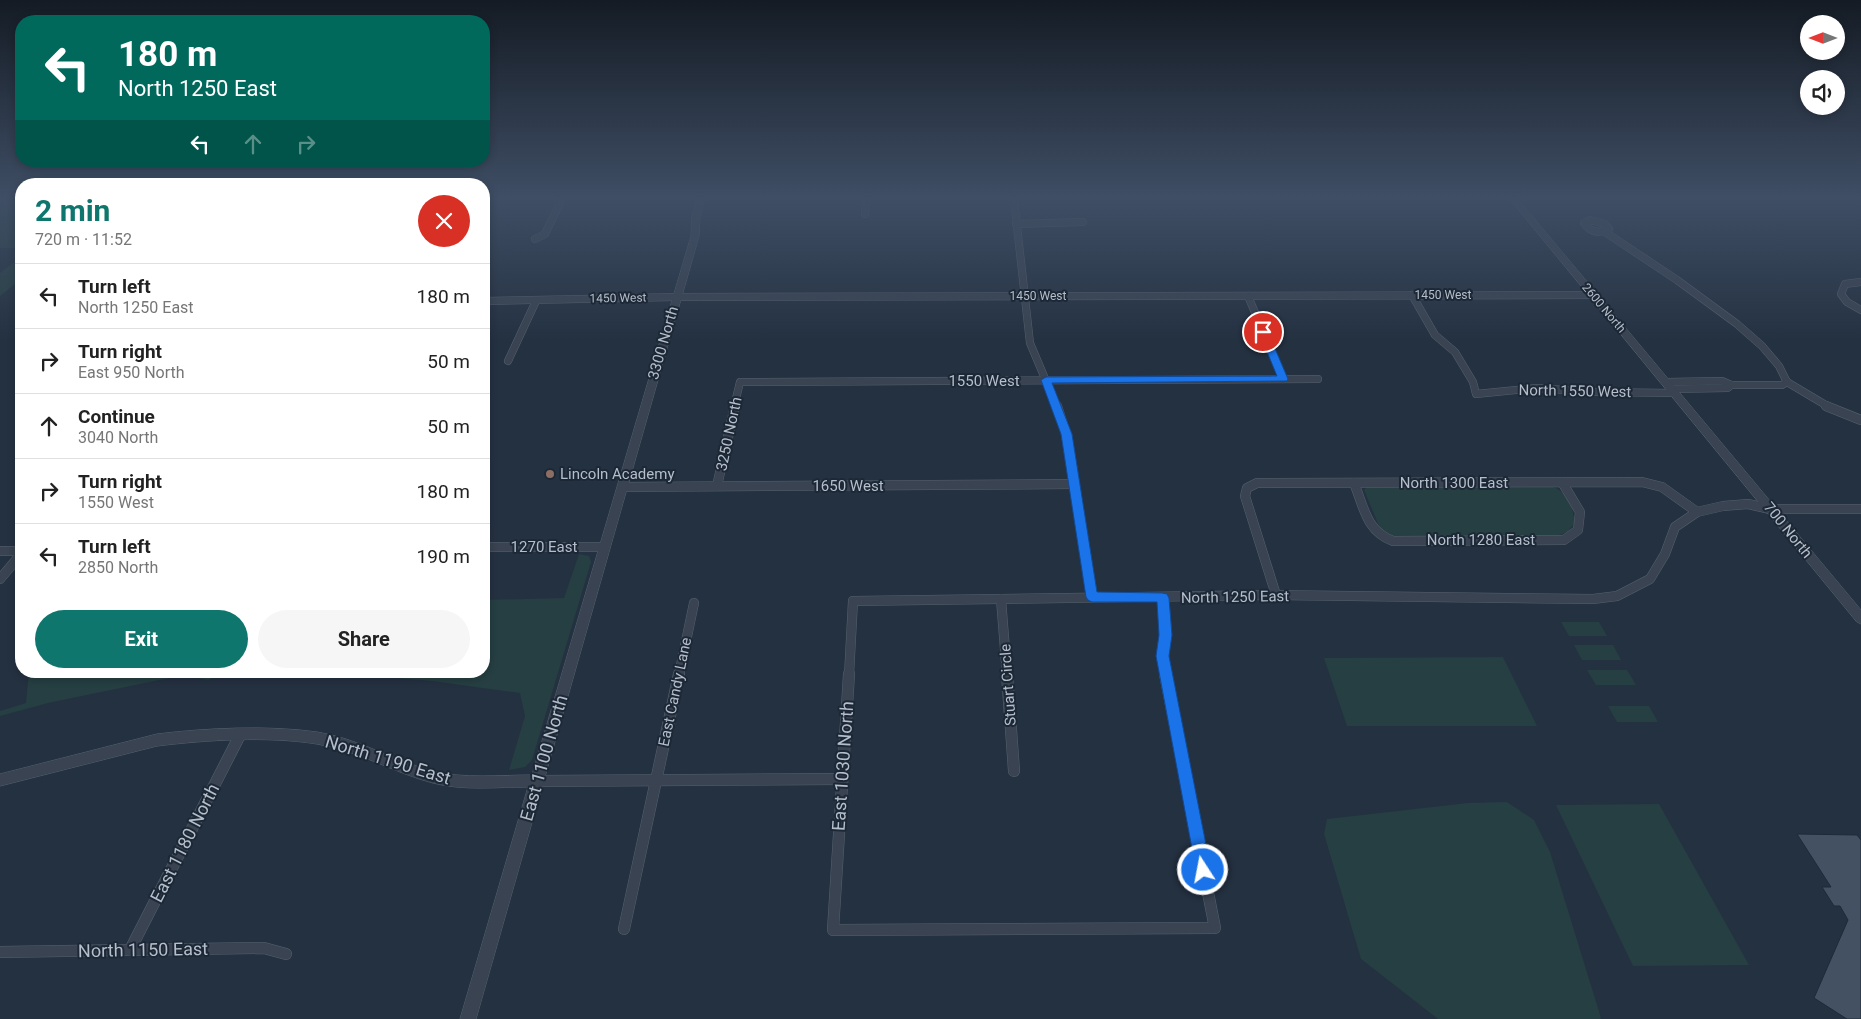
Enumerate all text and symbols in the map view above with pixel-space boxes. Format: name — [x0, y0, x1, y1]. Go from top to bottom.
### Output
north arrow — [1800, 15, 1845, 60]
map controls — [1800, 15, 1845, 115]
text: 180 m — [118, 34, 217, 75]
icon: left — [35, 35, 100, 100]
button: sound — [1800, 70, 1845, 115]
text: North 1250 East — [118, 76, 277, 101]
icon: left — [186, 130, 214, 158]
icon: ahead — [239, 130, 267, 158]
icon: right — [292, 130, 320, 158]
text: 2 min — [35, 193, 110, 228]
button: close — [418, 195, 470, 247]
text: 720 m · 11:52 — [35, 230, 132, 249]
text: Turn left — [78, 275, 151, 298]
street label: 2600 North — [1579, 280, 1629, 336]
icon: left — [35, 282, 63, 310]
text: 180 m — [417, 285, 470, 308]
street label: 1450 West — [1415, 288, 1472, 302]
street label: 1450 West — [1010, 289, 1067, 303]
street label: 1450 West — [589, 291, 647, 305]
text: North 1250 East — [78, 298, 194, 317]
street label: 3300 North — [644, 304, 682, 382]
pin — [1242, 311, 1284, 353]
icon: arrive — [1249, 318, 1277, 346]
text: Turn right — [78, 340, 162, 363]
icon: right — [35, 347, 63, 375]
text: 50 m — [427, 350, 470, 373]
text: East 950 North — [78, 363, 185, 382]
street label: 1550 West — [948, 372, 1020, 390]
street label: North 1550 West — [1518, 381, 1632, 401]
street label: 3250 North — [712, 395, 746, 473]
text: Continue — [78, 405, 155, 428]
icon: ahead — [35, 412, 63, 440]
text: 50 m — [427, 415, 470, 438]
text: 3040 North — [78, 428, 158, 447]
place label: Lincoln Academy — [560, 465, 675, 483]
marker: Lincoln Academy — [544, 468, 556, 480]
text: Turn right — [78, 470, 162, 493]
street label: North 1300 East — [1400, 474, 1508, 492]
icon: right — [35, 477, 63, 505]
street label: 1650 West — [812, 477, 884, 495]
text: 180 m — [417, 480, 470, 503]
text: 1550 West — [78, 493, 154, 512]
street label: 700 North — [1760, 498, 1816, 562]
street label: North 1280 East — [1427, 531, 1535, 549]
text: Turn left — [78, 535, 151, 558]
street label: 1270 East — [511, 538, 577, 556]
icon: left — [35, 542, 63, 570]
text: 190 m — [417, 545, 470, 568]
text: 2850 North — [78, 558, 158, 577]
street label: North 1250 East — [1181, 587, 1289, 607]
button: Exit — [35, 610, 248, 668]
button: Share — [258, 610, 470, 668]
street label: East Candy Lane — [655, 636, 695, 748]
street label: Stuart Circle — [996, 643, 1020, 727]
street label: East 1100 North — [516, 692, 572, 823]
street label: East 1030 North — [827, 700, 858, 832]
street label: North 1190 East — [323, 730, 454, 789]
street label: East 1180 North — [146, 780, 223, 905]
position arrow — [1176, 843, 1228, 895]
street label: North 1150 East — [78, 938, 208, 961]

